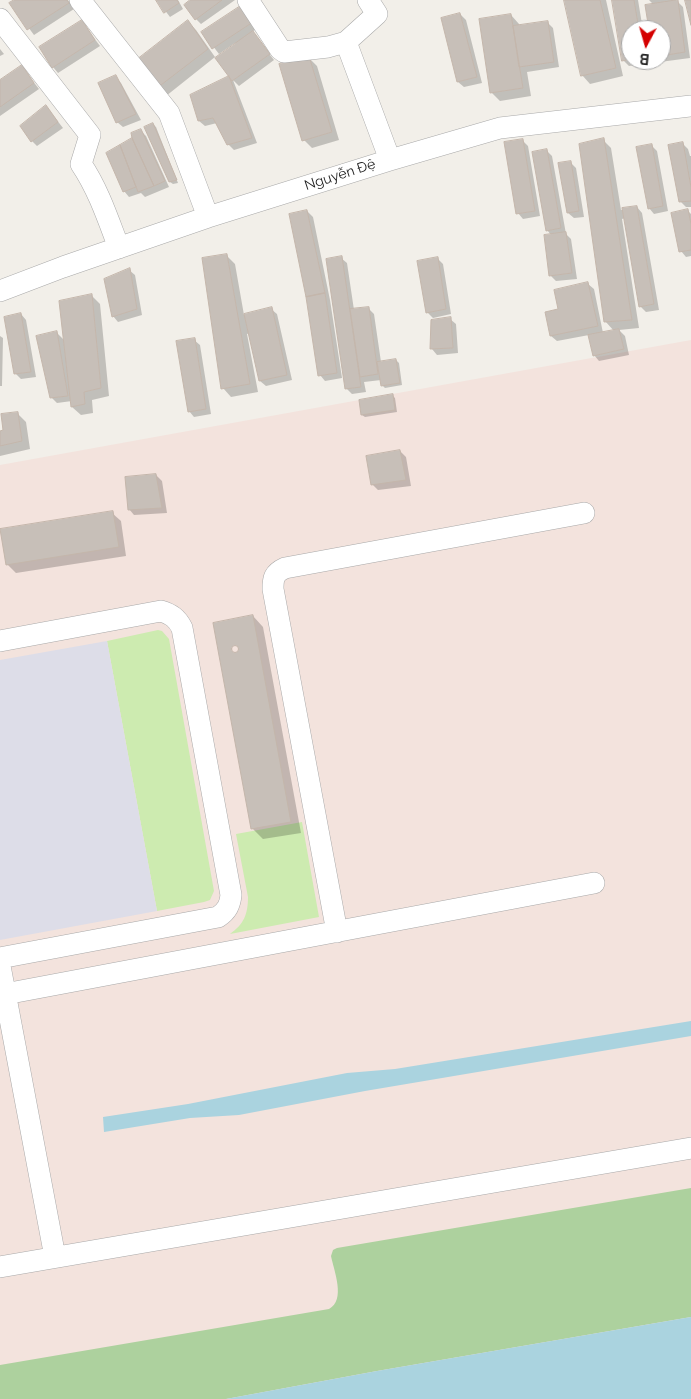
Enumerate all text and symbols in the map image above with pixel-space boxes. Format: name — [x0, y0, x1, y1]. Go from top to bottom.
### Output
north arrow — [621, 20, 671, 70]
text: B — [639, 50, 650, 67]
street label: Nguyễn Đệ — [302, 156, 378, 194]

